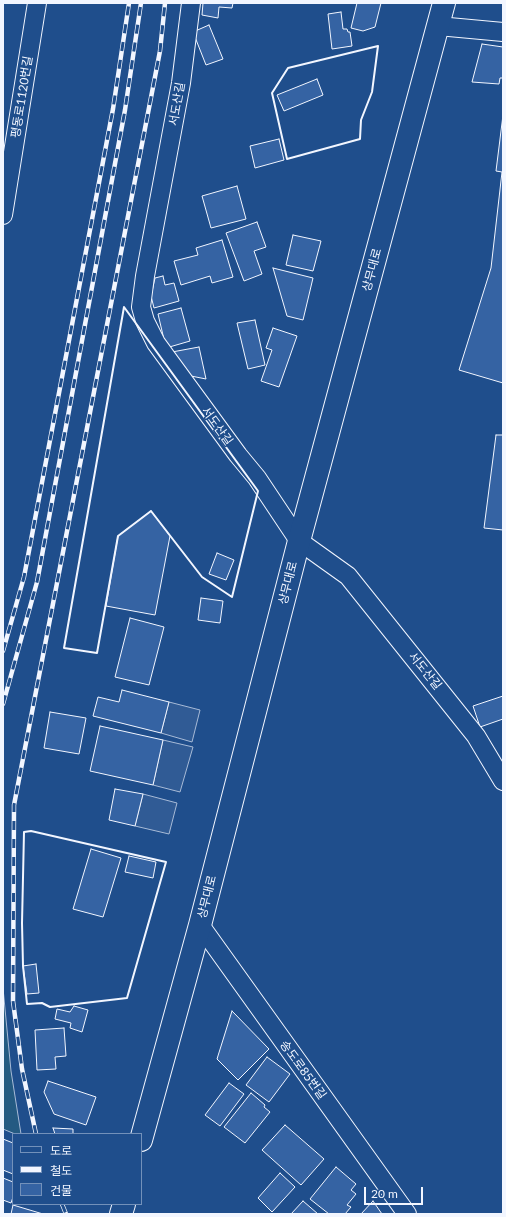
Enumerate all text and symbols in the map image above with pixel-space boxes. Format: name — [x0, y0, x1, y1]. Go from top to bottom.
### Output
street label: 평동로1120번길 — [8, 55, 36, 139]
street label: 서도산길 — [166, 81, 188, 127]
street label: 상무대로 — [359, 247, 385, 293]
street label: 서도산길 — [198, 404, 236, 448]
street label: 상무대로 — [276, 560, 300, 606]
street label: 서도산길 — [406, 649, 444, 693]
street label: 상무대로 — [195, 874, 219, 920]
street label: 송도로85번길 — [277, 1038, 329, 1102]
legend — [12, 1133, 142, 1205]
text: 도로 — [50, 1143, 72, 1158]
text: 철도 — [50, 1163, 72, 1178]
scale bar — [366, 1179, 425, 1205]
text: 건물 — [50, 1183, 72, 1198]
text: 20 m — [371, 1186, 398, 1201]

